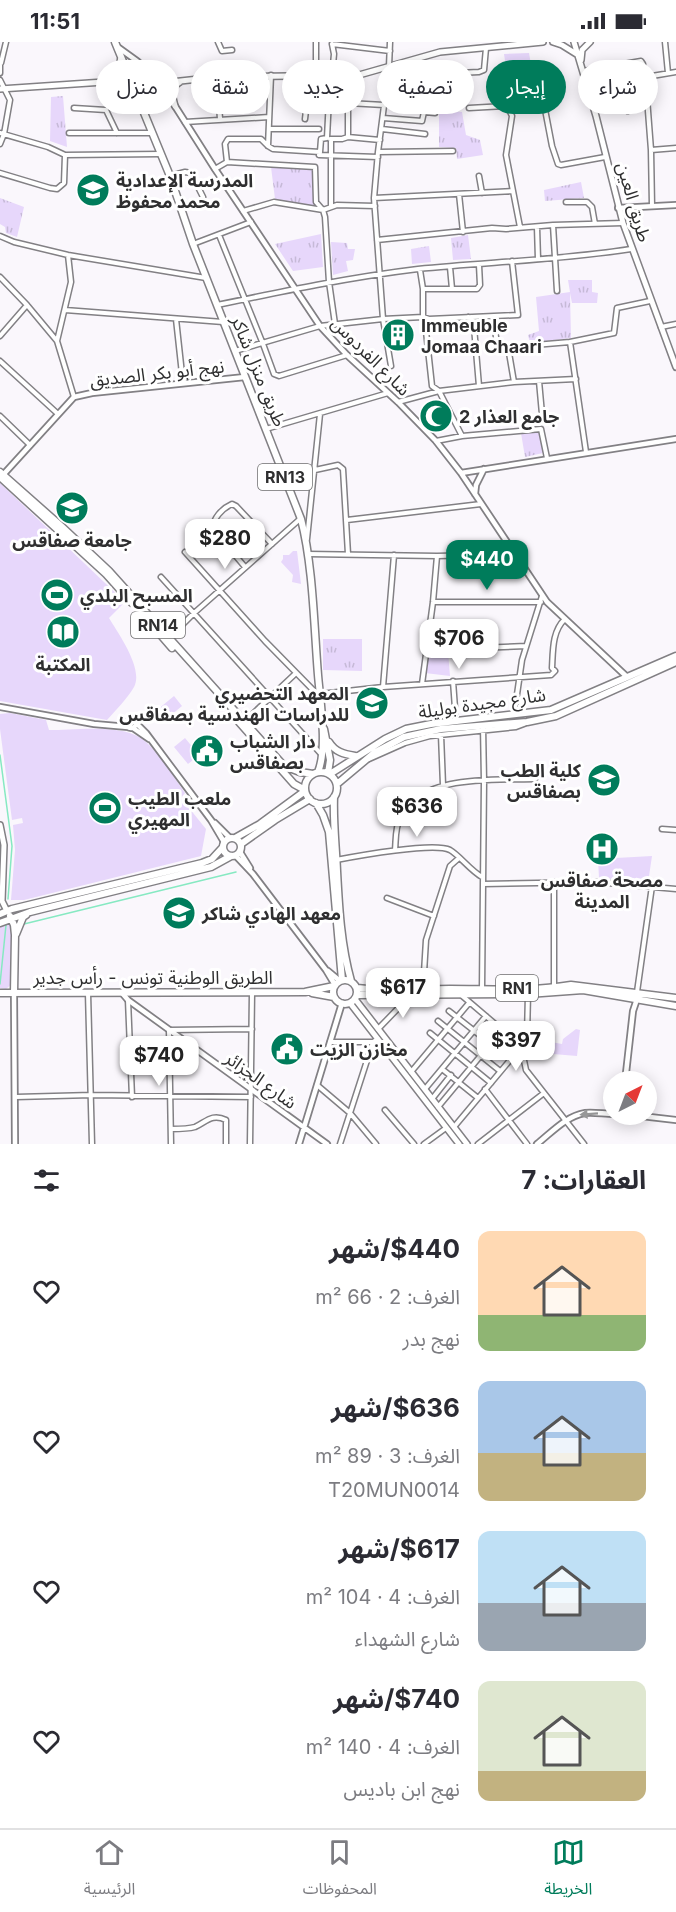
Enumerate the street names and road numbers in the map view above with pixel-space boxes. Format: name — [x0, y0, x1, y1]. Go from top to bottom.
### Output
street label: طريق العين — [612, 160, 655, 245]
street label: طريق منزل شاكر — [226, 311, 291, 430]
street label: شارع الفردوس — [324, 312, 415, 403]
street label: نهج أبو بكر الصديق — [89, 355, 226, 393]
road number: RN13 — [258, 464, 312, 490]
road number: RN14 — [131, 612, 185, 638]
street label: شارع مجيدة بوليلة — [417, 684, 548, 726]
street label: الطريق الوطنية تونس - رأس جدير — [32, 966, 273, 989]
road number: RN1 — [496, 975, 538, 1001]
street label: شارع الجزائر — [218, 1046, 301, 1116]

